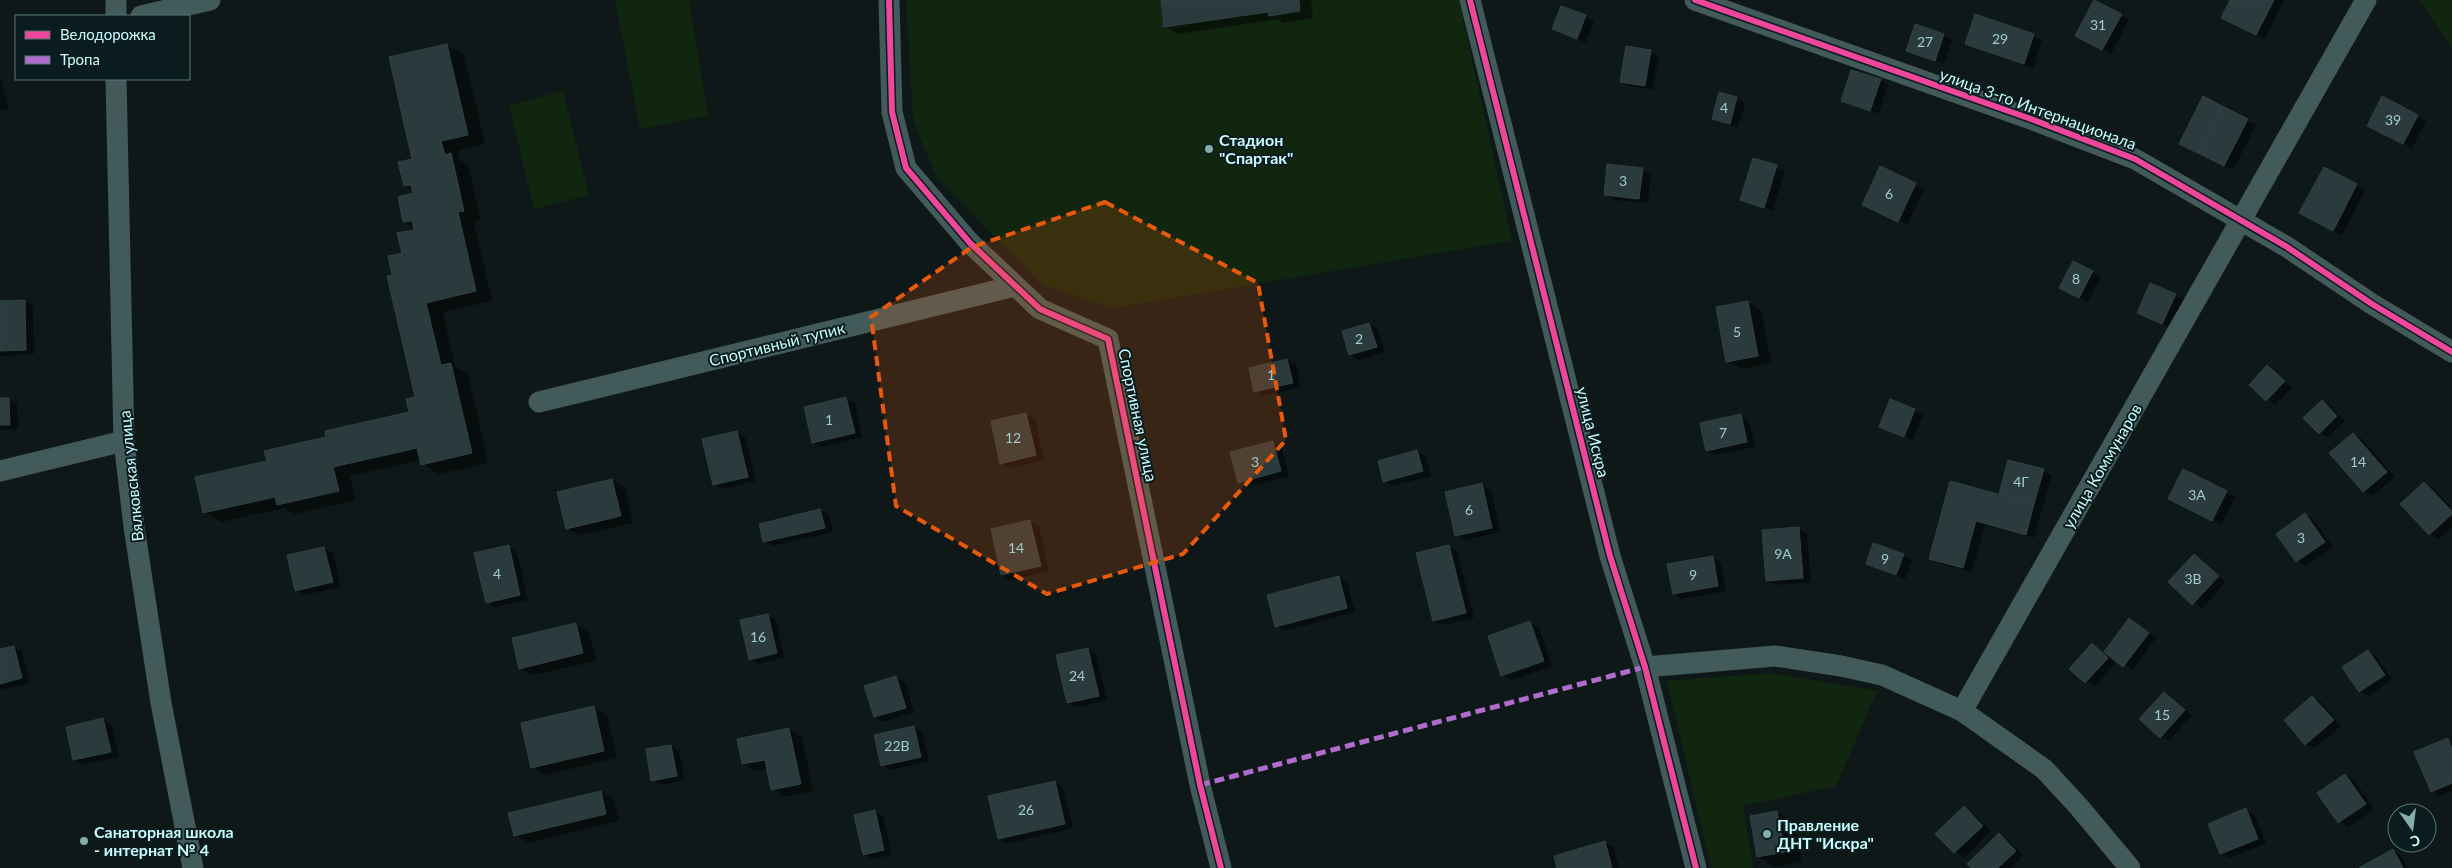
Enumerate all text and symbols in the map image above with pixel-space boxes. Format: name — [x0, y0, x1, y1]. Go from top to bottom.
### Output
legend — [15, 15, 190, 80]
house number: 31 — [2090, 16, 2106, 33]
text: Велодорожка — [60, 25, 156, 43]
house number: 29 — [1992, 30, 2008, 47]
house number: 27 — [1917, 33, 1933, 50]
text: Тропа — [60, 50, 100, 68]
street label: улица 3-го Интернационала — [1937, 64, 2139, 153]
house number: 4 — [1720, 99, 1728, 116]
house number: 39 — [2385, 111, 2401, 128]
place label: Стадион "Спартак" — [1219, 130, 1293, 167]
marker: Стадион "Спартак" — [1203, 143, 1215, 155]
house number: 3 — [1619, 172, 1627, 189]
house number: 6 — [1885, 185, 1893, 202]
house number: 8 — [2072, 270, 2080, 287]
street label: Спортивный тупик — [707, 317, 847, 370]
house number: 5 — [1733, 323, 1741, 340]
house number: 2 — [1355, 330, 1363, 347]
street label: Спортивная улица — [1115, 347, 1162, 483]
house number: 1 — [1267, 366, 1275, 383]
street label: улица Искра — [1573, 385, 1614, 479]
street label: улица Коммунаров — [2058, 400, 2145, 531]
street label: Вялковская улица — [114, 410, 147, 543]
house number: 1 — [825, 411, 833, 428]
house number: 7 — [1719, 424, 1727, 441]
house number: 12 — [1005, 429, 1021, 446]
house number: 3 — [1251, 453, 1259, 470]
house number: 14 — [2350, 453, 2366, 470]
house number: 4Г — [2013, 473, 2029, 490]
house number: 3А — [2188, 486, 2206, 503]
house number: 6 — [1465, 501, 1473, 518]
house number: 3 — [2297, 529, 2305, 546]
house number: 14 — [1008, 539, 1024, 556]
house number: 9А — [1774, 545, 1792, 562]
house number: 9 — [1881, 550, 1889, 567]
house number: 4 — [493, 565, 501, 582]
house number: 9 — [1689, 566, 1697, 583]
house number: 3В — [2184, 570, 2202, 587]
house number: 16 — [750, 628, 766, 645]
house number: 24 — [1069, 667, 1085, 684]
house number: 15 — [2154, 706, 2170, 723]
house number: 22В — [884, 737, 910, 754]
house number: 26 — [1018, 801, 1034, 818]
north arrow — [2387, 803, 2437, 853]
place label: Правление ДНТ "Искра" — [1777, 815, 1874, 852]
place label: Санаторная школа - интернат № 4 — [94, 822, 234, 859]
marker: Правление ДНТ "Искра" — [1761, 828, 1773, 840]
text: С — [2408, 832, 2422, 851]
marker: Санаторная школа - интернат № 4 — [78, 835, 90, 847]

